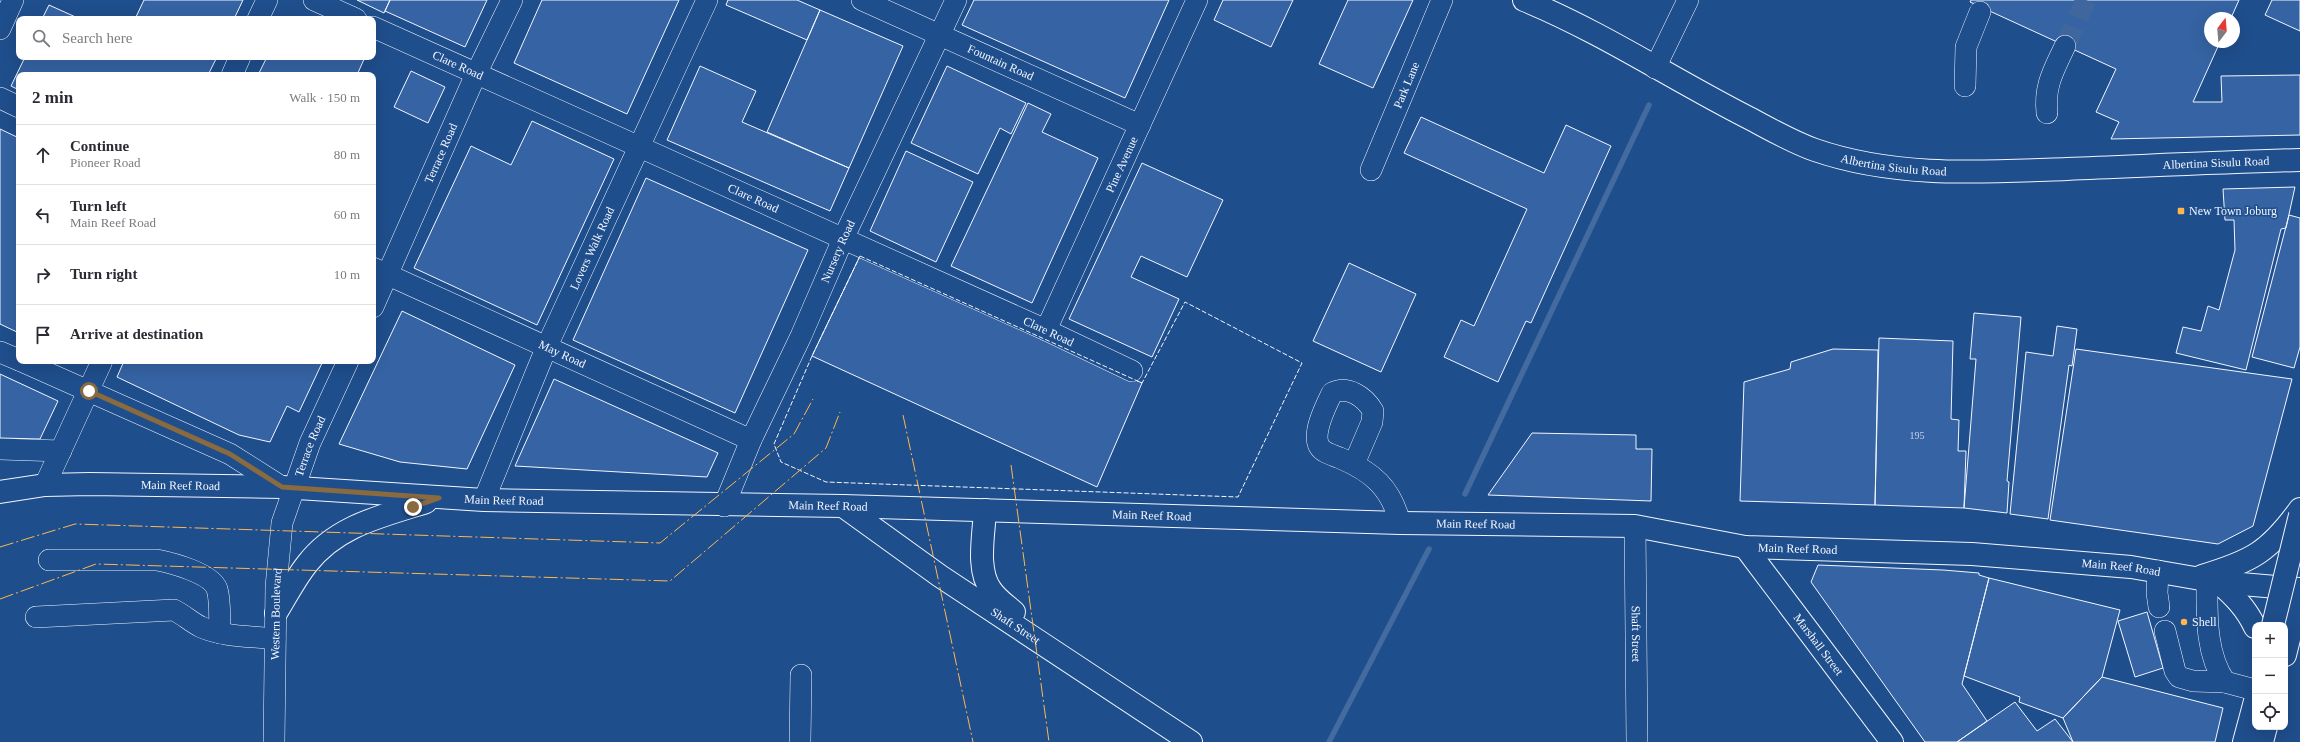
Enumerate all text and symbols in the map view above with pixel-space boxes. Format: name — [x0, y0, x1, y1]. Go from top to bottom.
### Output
north arrow — [2204, 12, 2240, 48]
search box — [16, 16, 376, 60]
icon: search — [30, 27, 52, 49]
text: Search here — [62, 30, 132, 46]
street label: Fountain Road — [965, 41, 1036, 83]
street label: Clare Road — [430, 48, 485, 83]
street label: Park Lane — [1391, 60, 1422, 110]
text: 2 min — [32, 88, 73, 107]
text: Walk · 150 m — [289, 90, 360, 105]
street label: Terrace Road — [422, 121, 460, 186]
street label: Pine Avenue — [1103, 134, 1141, 195]
text: Continue — [70, 138, 129, 154]
icon: ahead — [32, 144, 54, 166]
text: 80 m — [334, 147, 360, 162]
street label: Albertina Sisulu Road — [1839, 151, 1947, 178]
street label: Albertina Sisulu Road — [2162, 154, 2270, 172]
text: Pioneer Road — [70, 155, 140, 170]
street label: Clare Road — [726, 181, 781, 216]
text: Turn left — [70, 198, 127, 214]
icon: left — [32, 204, 54, 226]
place label: New Town Joburg — [2189, 204, 2277, 218]
street label: Lovers Walk Road — [567, 205, 617, 292]
marker: New Town Joburg — [2176, 206, 2186, 216]
text: 60 m — [334, 207, 360, 222]
text: Main Reef Road — [70, 215, 156, 230]
street label: Nursery Road — [818, 218, 858, 285]
icon: right — [32, 264, 54, 286]
text: Turn right — [70, 266, 137, 282]
text: 10 m — [334, 267, 360, 282]
street label: Clare Road — [1021, 314, 1076, 349]
icon: arrive — [32, 324, 54, 346]
text: Arrive at destination — [70, 326, 203, 342]
street label: May Road — [537, 337, 588, 371]
route start — [80, 382, 98, 400]
street label: Terrace Road — [292, 414, 329, 478]
house number: 195 — [1910, 430, 1925, 441]
street label: Main Reef Road — [141, 478, 220, 493]
street label: Main Reef Road — [464, 492, 544, 508]
route end — [404, 498, 422, 516]
street label: Main Reef Road — [788, 498, 868, 514]
street label: Main Reef Road — [1112, 507, 1192, 524]
street label: Main Reef Road — [1436, 516, 1515, 531]
street label: Main Reef Road — [1758, 540, 1838, 557]
street label: Main Reef Road — [2081, 556, 2161, 579]
street label: Western Boulevard — [268, 567, 285, 660]
street label: Shaft Street — [988, 604, 1043, 648]
street label: Shaft Street — [1629, 606, 1643, 663]
street label: Marshall Street — [1791, 611, 1847, 679]
place label: Shell — [2192, 615, 2217, 629]
marker: Shell — [2179, 617, 2189, 627]
map controls — [2252, 622, 2288, 730]
button: + — [2252, 622, 2288, 658]
button: − — [2252, 658, 2288, 694]
button: locate — [2252, 694, 2288, 730]

